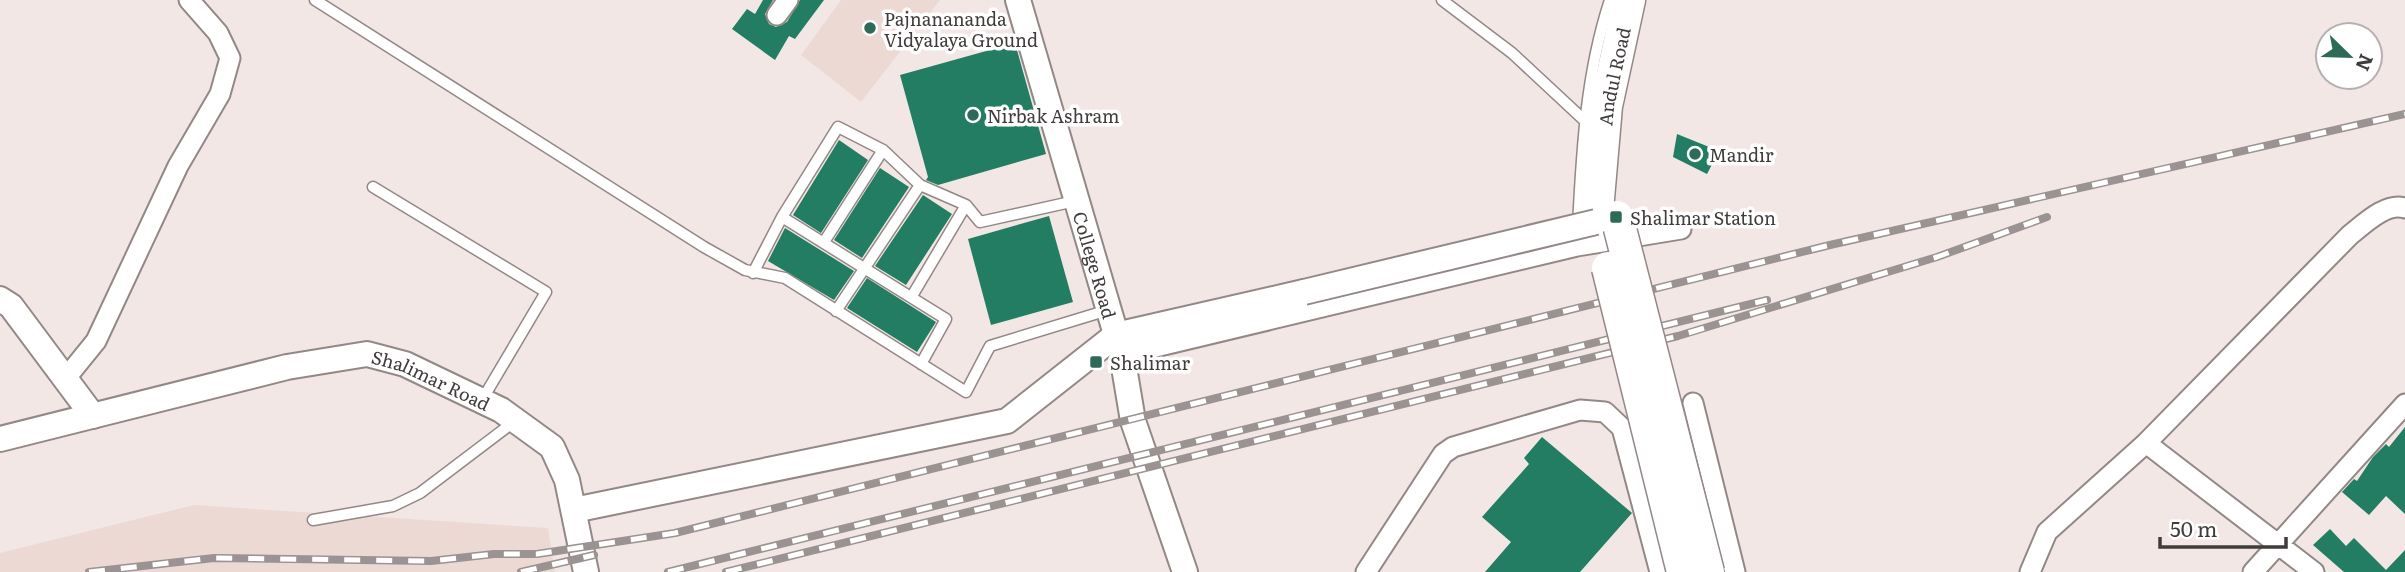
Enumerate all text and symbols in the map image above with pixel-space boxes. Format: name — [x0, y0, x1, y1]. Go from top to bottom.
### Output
place label: Pajnanananda Vidyalaya Ground — [884, 5, 1038, 53]
marker: Pajnanananda Vidyalaya Ground — [862, 20, 878, 36]
north arrow — [2314, 21, 2384, 91]
street label: Andul Road — [1591, 24, 1636, 127]
text: N — [2350, 50, 2382, 76]
place label: Nirbak Ashram — [987, 102, 1119, 129]
marker: Nirbak Ashram — [965, 107, 981, 123]
place label: Mandir — [1709, 141, 1774, 168]
marker: Mandir — [1687, 146, 1703, 162]
place label: Shalimar Station — [1630, 204, 1776, 231]
street label: College Road — [1067, 208, 1124, 322]
marker: Shalimar Station — [1608, 209, 1624, 225]
street label: Shalimar Road — [369, 342, 495, 417]
place label: Shalimar — [1110, 349, 1190, 376]
marker: Shalimar — [1088, 354, 1104, 370]
scale bar — [2160, 505, 2286, 550]
text: 50 m — [2170, 512, 2217, 543]

